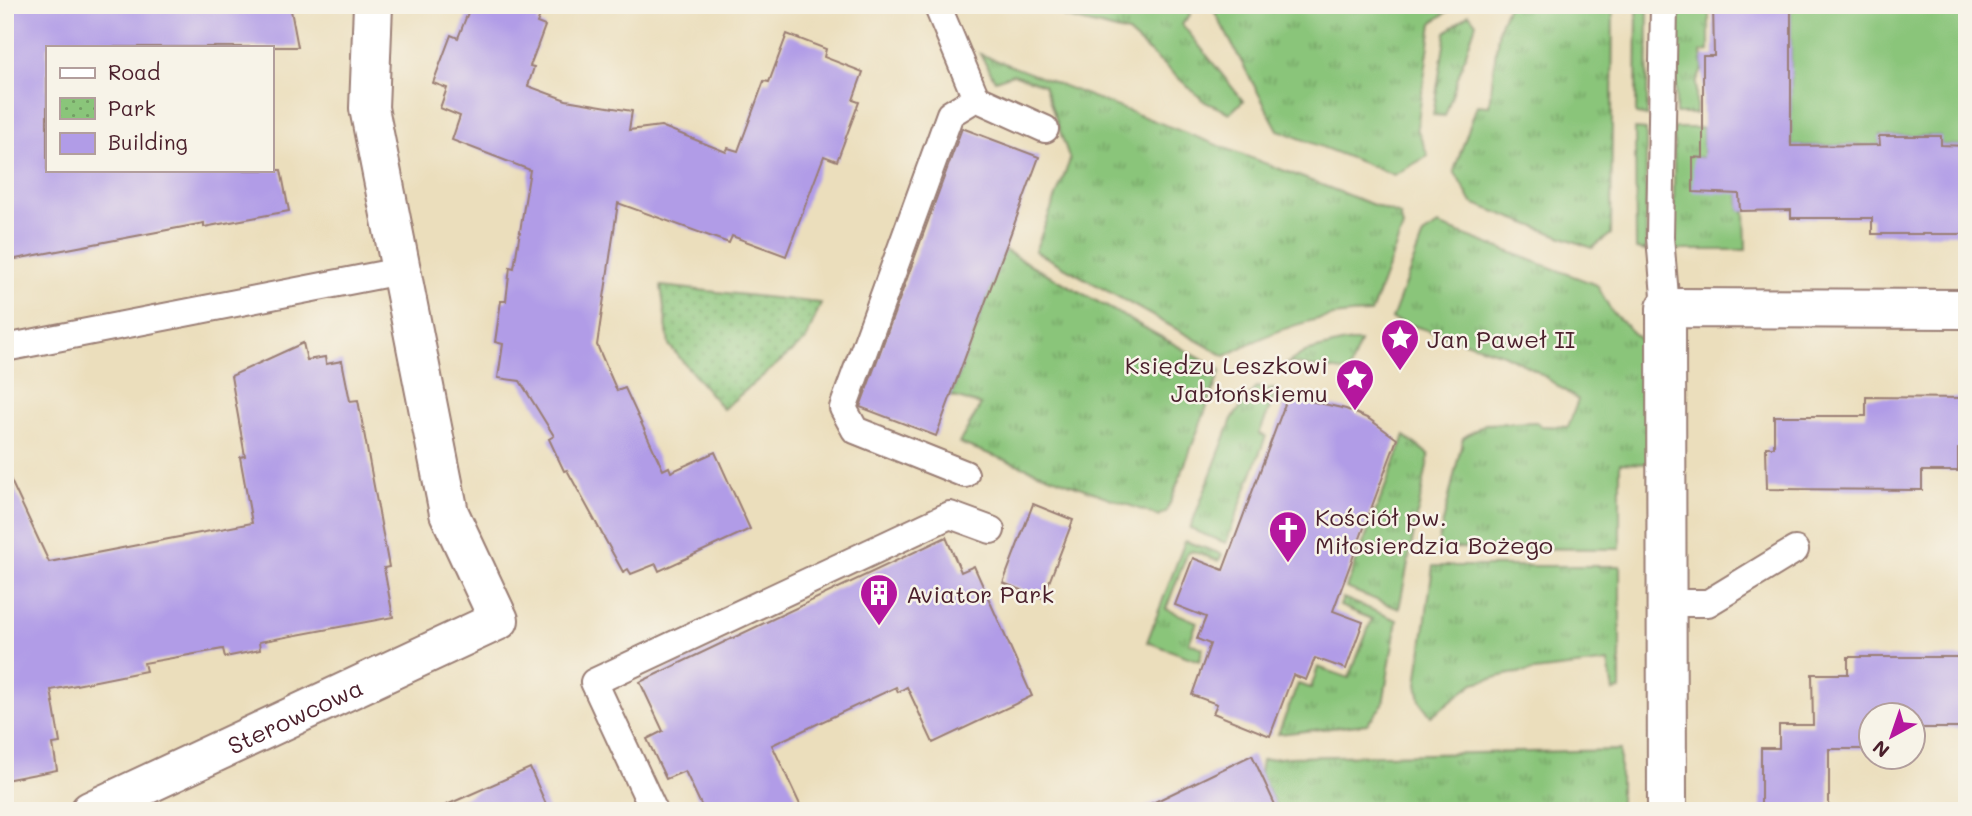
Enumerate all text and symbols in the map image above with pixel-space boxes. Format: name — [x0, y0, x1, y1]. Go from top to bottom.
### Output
legend — [46, 46, 273, 172]
text: Road — [108, 58, 160, 85]
text: Park — [108, 94, 156, 121]
text: Building — [108, 128, 188, 155]
place icon: Jan Paweł II — [1379, 317, 1421, 372]
place label: Jan Paweł II — [1427, 323, 1575, 354]
place label: Księdzu Leszkowi Jabłońskiemu — [1125, 349, 1328, 408]
place icon: Księdzu Leszkowi Jabłońskiemu — [1334, 357, 1376, 412]
place label: Kościół pw. Miłosierdzia Bożego — [1315, 501, 1553, 560]
church icon: Kościół pw. Miłosierdzia Bożego — [1267, 509, 1309, 564]
building icon: Aviator Park — [858, 572, 900, 627]
place label: Aviator Park — [906, 578, 1054, 609]
street label: Sterowcowa — [222, 670, 367, 760]
north arrow — [1856, 700, 1926, 770]
text: N — [1867, 735, 1894, 764]

